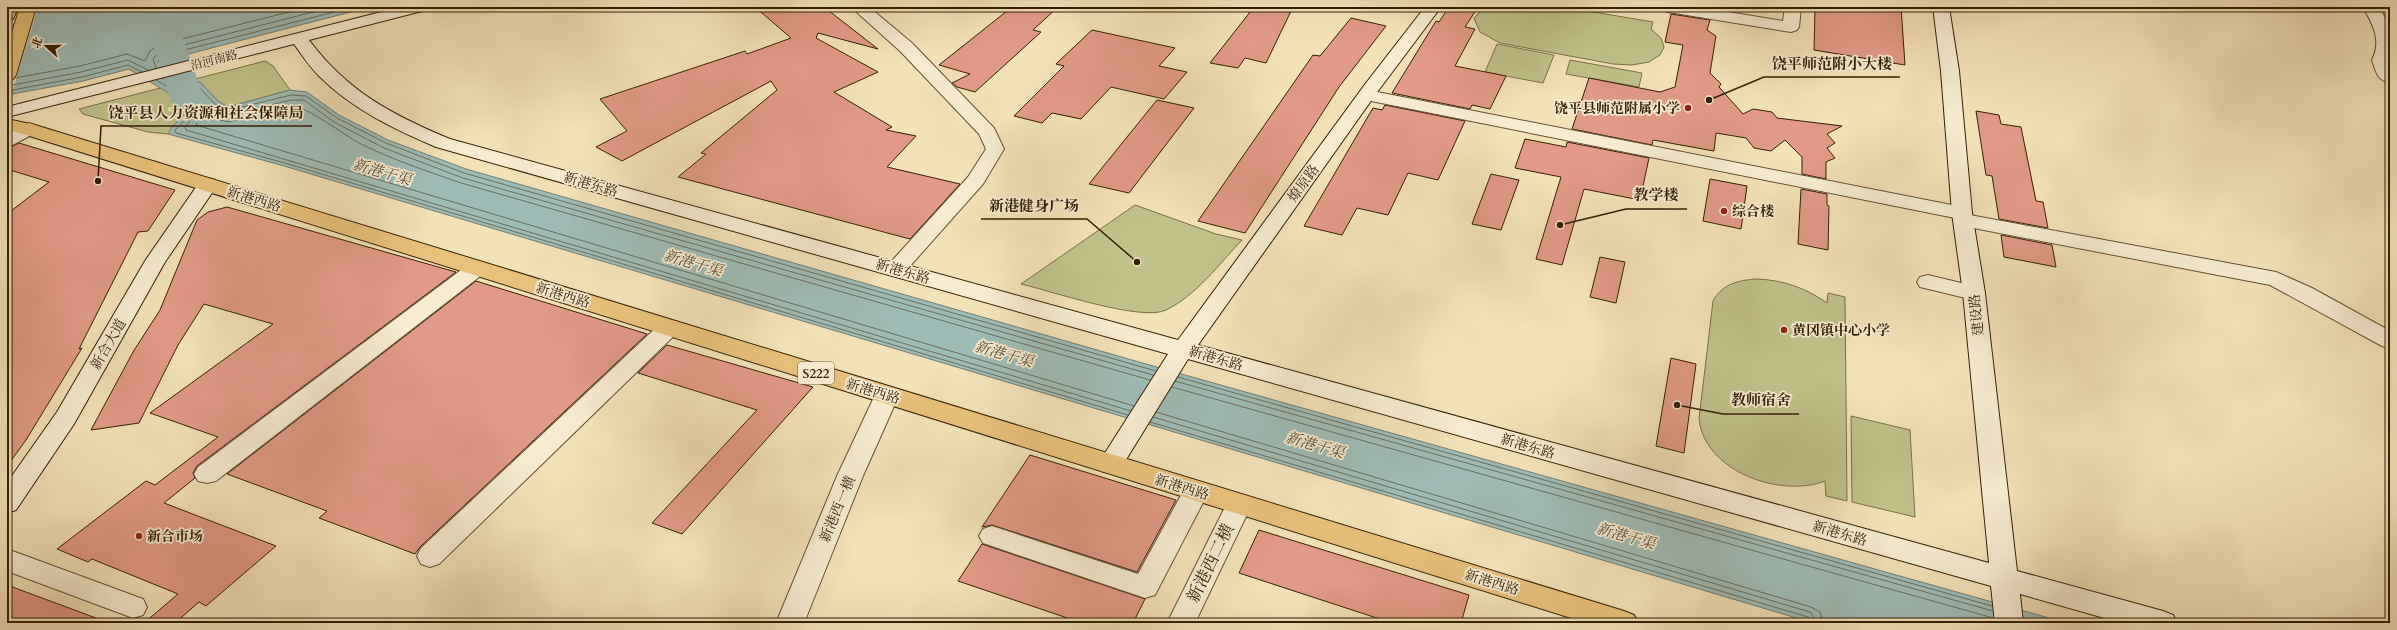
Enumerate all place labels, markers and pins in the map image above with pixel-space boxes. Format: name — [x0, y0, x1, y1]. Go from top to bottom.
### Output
callout: 饶平师范附小大楼 — [1764, 50, 1900, 77]
callout: 饶平县人力资源和社会保障局 — [101, 99, 312, 126]
place label: 饶平县师范附属小学 — [1554, 99, 1680, 118]
marker: 饶平县师范附属小学 — [1683, 103, 1693, 113]
callout: 教学楼 — [1626, 182, 1687, 209]
callout: 新港健身广场 — [981, 192, 1087, 219]
place label: 综合楼 — [1732, 202, 1774, 221]
marker: 综合楼 — [1719, 206, 1729, 216]
place label: 黄冈镇中心小学 — [1792, 321, 1890, 340]
marker: 黄冈镇中心小学 — [1779, 325, 1789, 335]
callout: 教师宿舍 — [1723, 387, 1799, 414]
place label: 新合市场 — [147, 527, 203, 546]
marker: 新合市场 — [134, 531, 144, 541]

